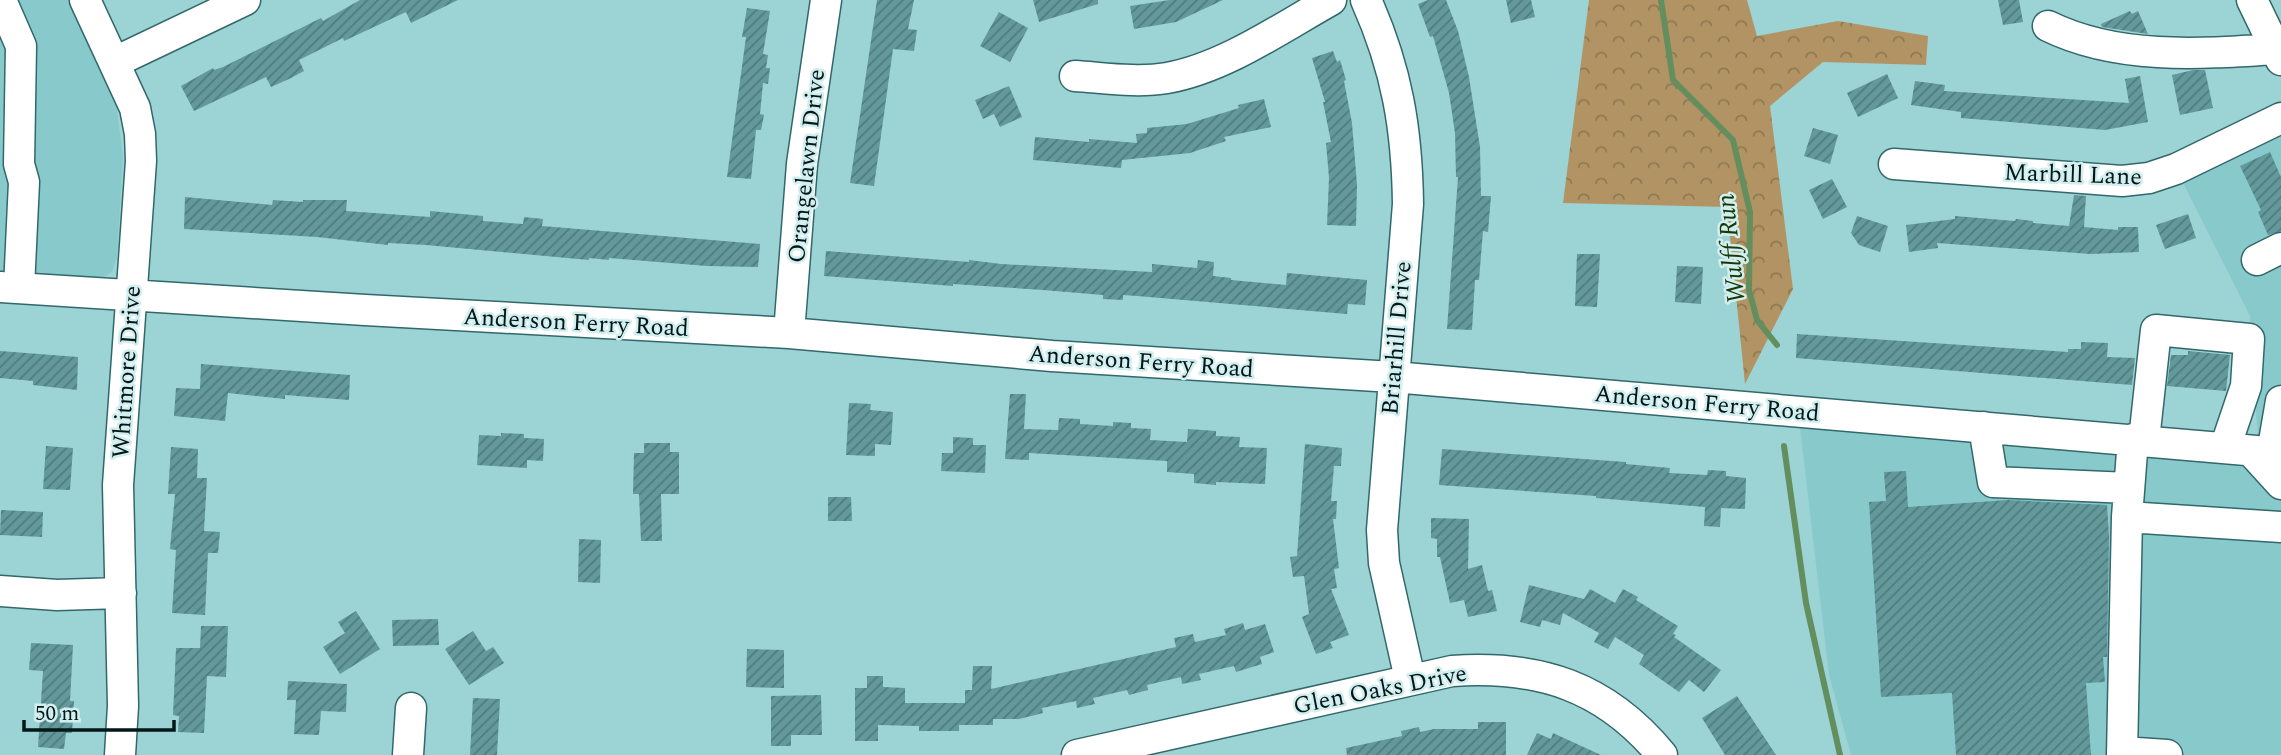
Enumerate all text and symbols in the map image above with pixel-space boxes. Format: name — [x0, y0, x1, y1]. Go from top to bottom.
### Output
street label: Orangelawn Drive — [779, 67, 835, 265]
street label: Marbill Lane — [2003, 155, 2142, 195]
water label: Wulff Run — [1705, 192, 1757, 306]
street label: Briarhill Drive — [1372, 260, 1422, 417]
street label: Whitmore Drive — [103, 284, 151, 460]
street label: Anderson Ferry Road — [462, 299, 690, 347]
street label: Anderson Ferry Road — [1027, 336, 1255, 388]
street label: Anderson Ferry Road — [1593, 376, 1821, 432]
street label: Glen Oaks Drive — [1290, 656, 1470, 724]
scale bar — [24, 688, 175, 732]
text: 50 m — [35, 698, 79, 730]

